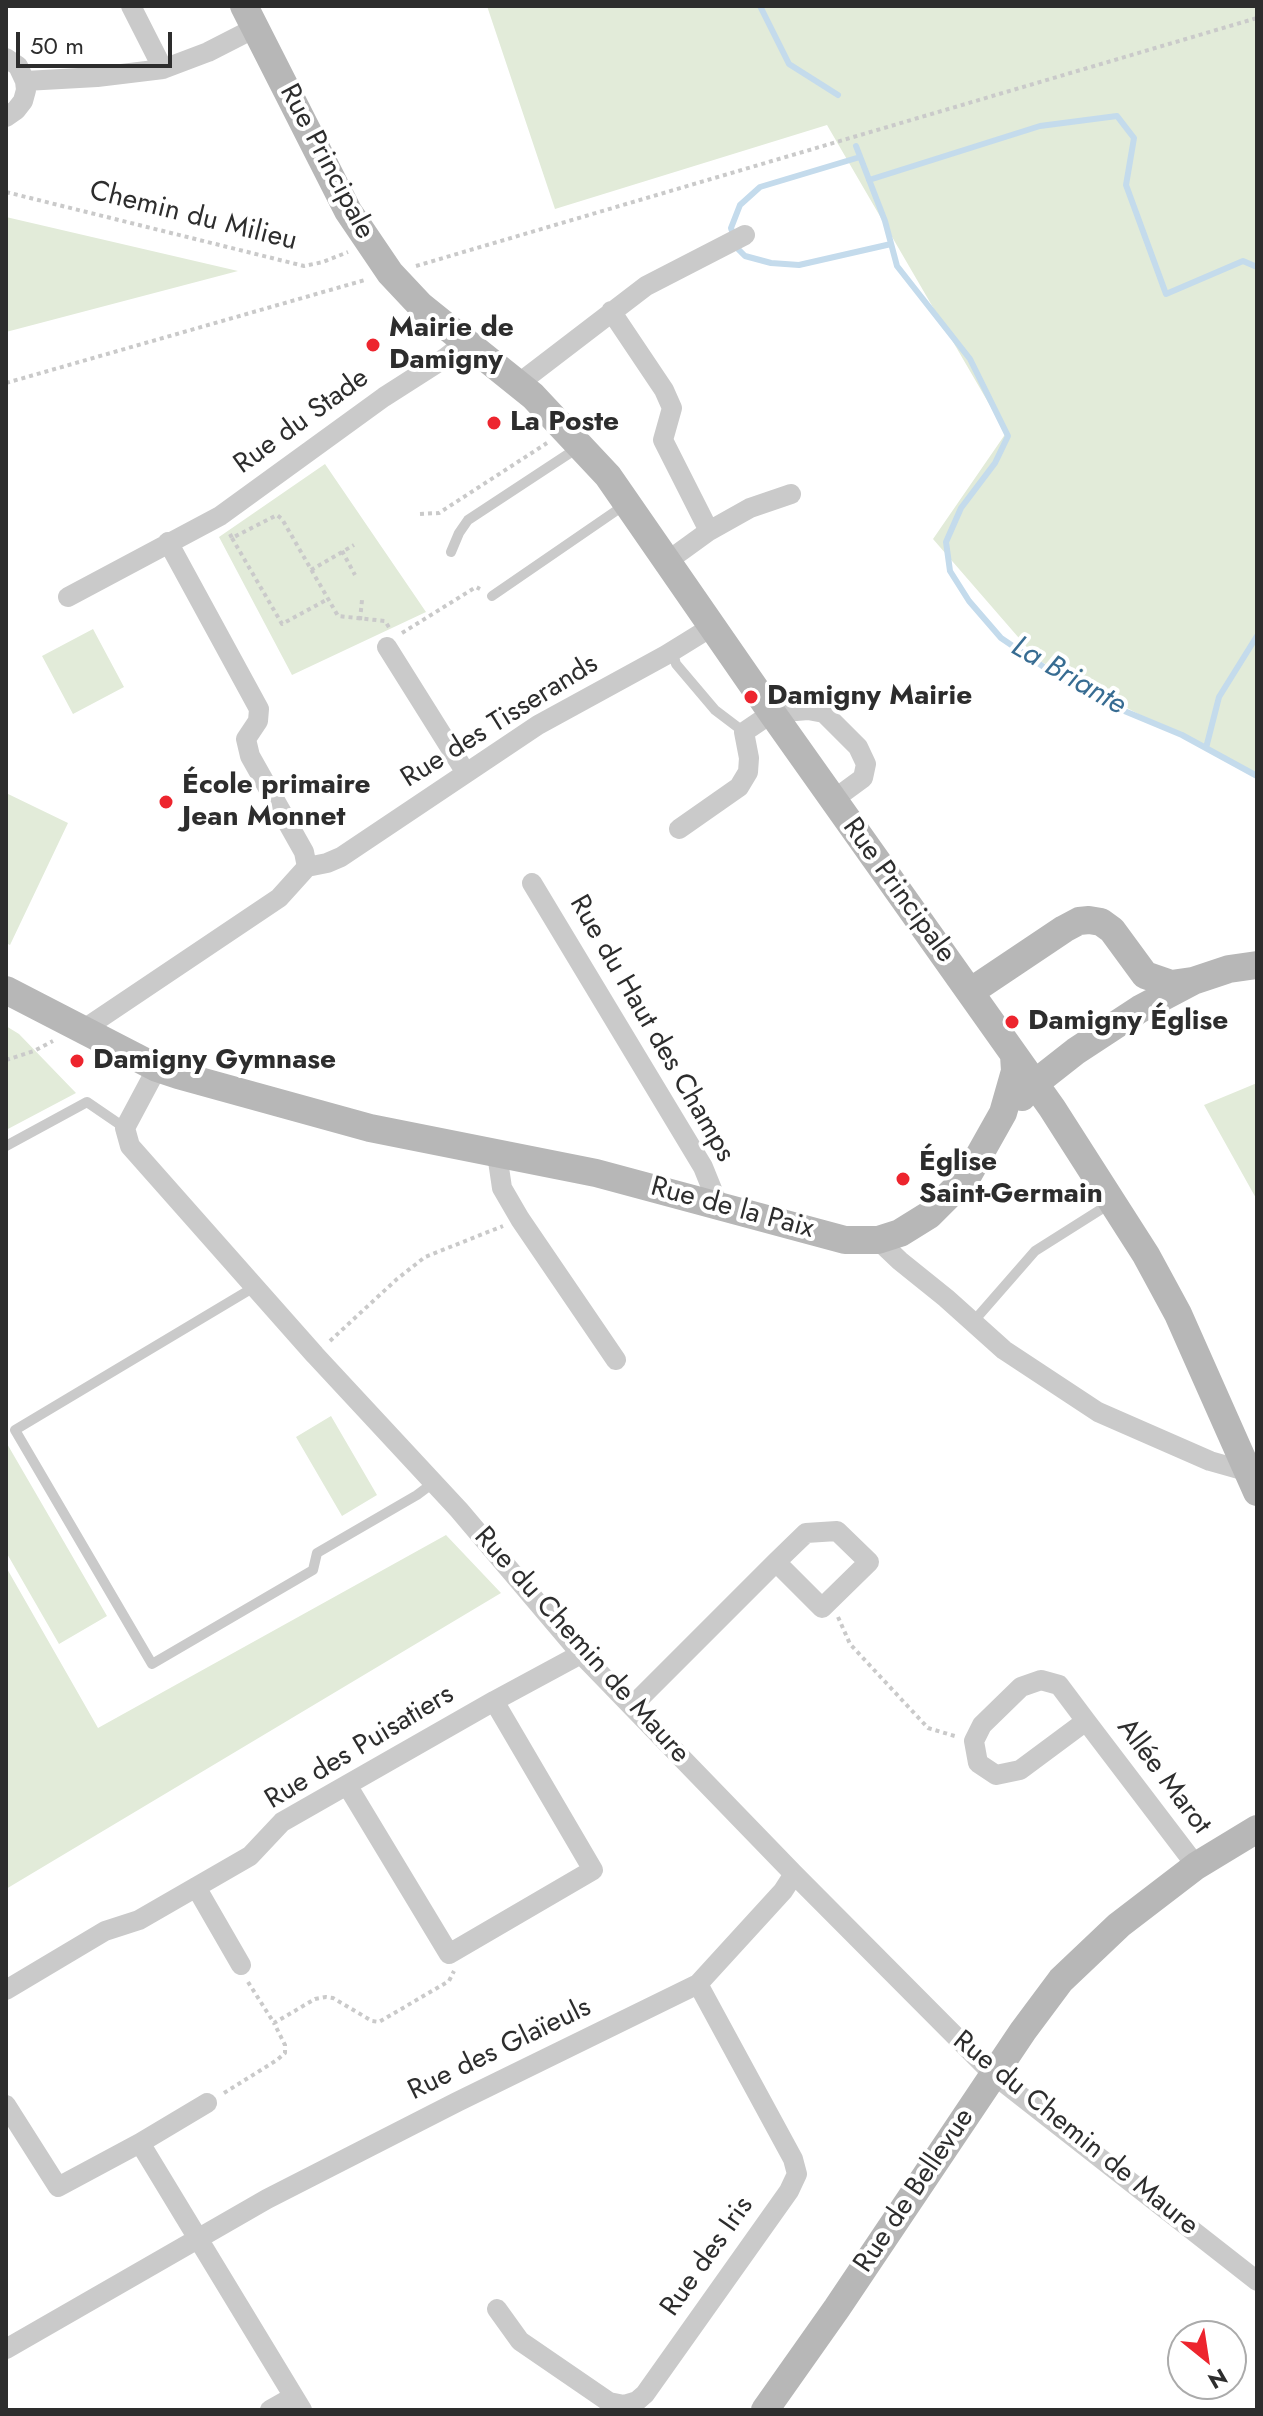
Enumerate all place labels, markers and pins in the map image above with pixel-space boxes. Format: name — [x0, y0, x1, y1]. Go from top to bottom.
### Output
place label: Mairie de Damigny — [389, 312, 514, 378]
marker: Mairie de Damigny — [364, 336, 382, 354]
place label: La Poste — [510, 406, 619, 440]
marker: La Poste — [485, 414, 503, 432]
place label: Damigny Mairie — [767, 680, 972, 714]
marker: Damigny Mairie — [742, 688, 760, 706]
place label: École primaire Jean Monnet — [182, 769, 371, 835]
marker: École primaire Jean Monnet — [157, 793, 175, 811]
place label: Damigny Église — [1028, 1005, 1228, 1039]
marker: Damigny Église — [1003, 1013, 1021, 1031]
place label: Damigny Gymnase — [93, 1044, 336, 1078]
marker: Damigny Gymnase — [68, 1052, 86, 1070]
place label: Église Saint-Germain — [919, 1146, 1103, 1212]
marker: Église Saint-Germain — [894, 1170, 912, 1188]

